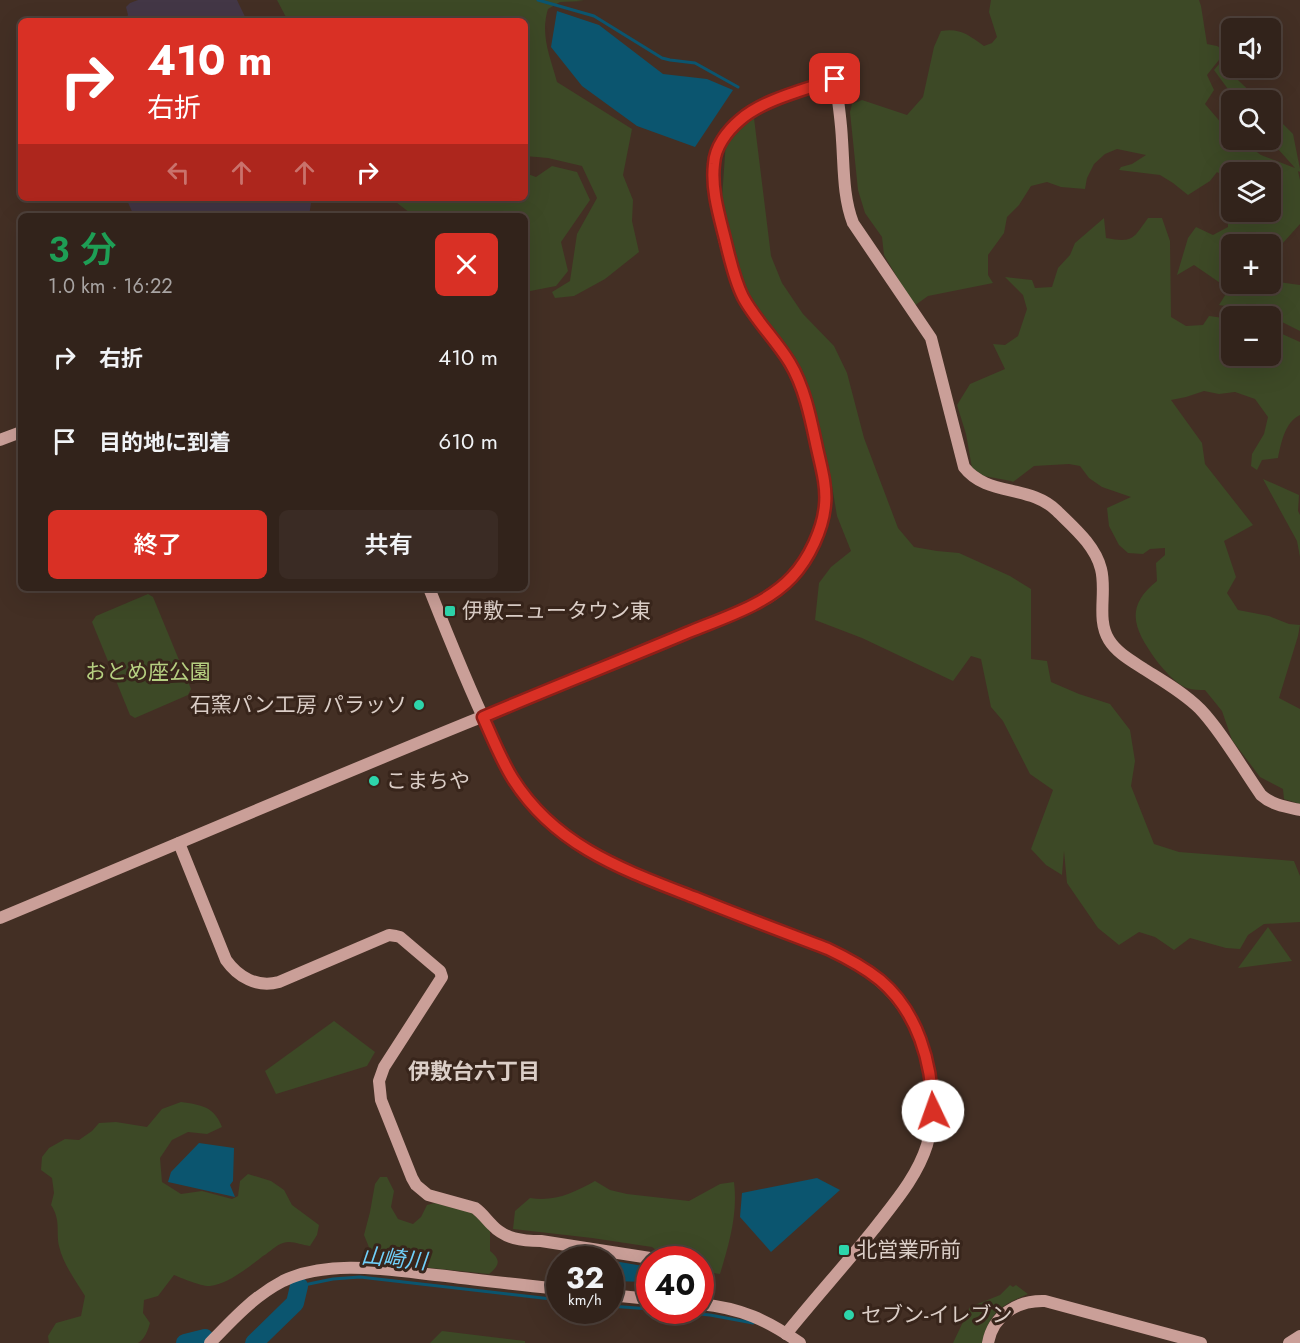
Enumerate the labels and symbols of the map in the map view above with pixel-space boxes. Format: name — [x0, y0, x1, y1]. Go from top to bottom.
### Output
pin — [809, 53, 860, 104]
place label: 伊敷ニュータウン東 — [462, 596, 651, 626]
marker: 伊敷ニュータウン東 — [443, 604, 457, 618]
park label: おとめ座公園 — [85, 657, 211, 687]
place label: 石窯パン工房 パラッソ — [190, 690, 407, 720]
marker: 石窯パン工房 パラッソ — [412, 698, 426, 712]
place label: こまちや — [386, 766, 470, 796]
marker: こまちや — [367, 774, 381, 788]
district label: 伊敷台六丁目 — [408, 1055, 540, 1087]
position arrow — [901, 1079, 965, 1143]
place label: 北営業所前 — [856, 1235, 961, 1265]
water label: 山崎川 — [360, 1239, 430, 1277]
marker: 北営業所前 — [837, 1243, 851, 1257]
speed limit sign: 40 — [636, 1246, 714, 1324]
place label: セブン-イレブン — [861, 1300, 1012, 1330]
marker: セブン-イレブン — [842, 1308, 856, 1322]

